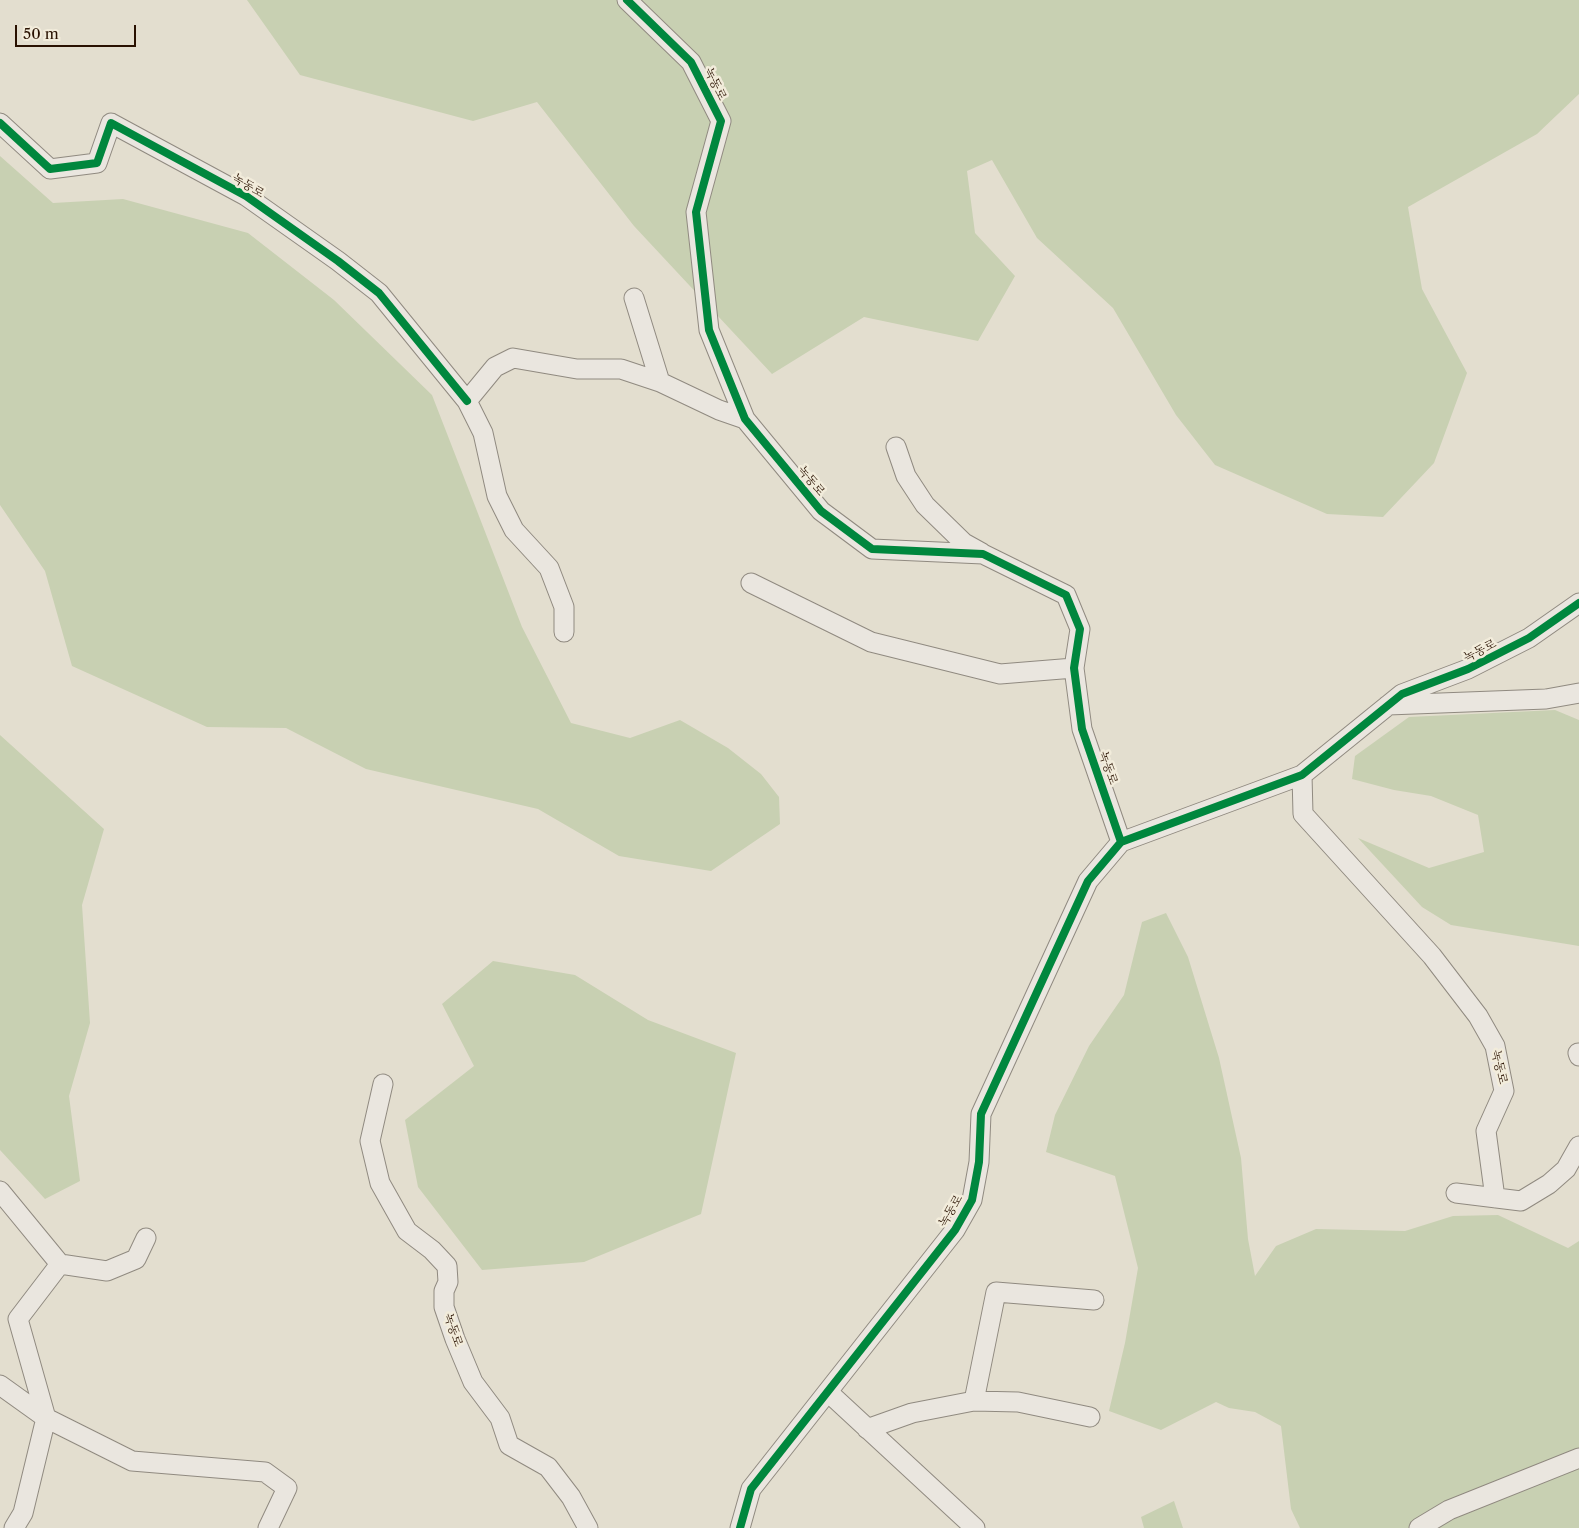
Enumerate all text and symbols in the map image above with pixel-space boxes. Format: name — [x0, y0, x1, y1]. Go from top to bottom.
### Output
scale bar — [18, 15, 139, 47]
text: 50 m — [23, 24, 59, 43]
street label: 녹동로 — [701, 65, 729, 103]
street label: 녹동로 — [229, 171, 267, 201]
street label: 녹동로 — [794, 463, 828, 499]
street label: 녹동로 — [1461, 637, 1499, 665]
street label: 녹동로 — [1096, 749, 1120, 787]
street label: 녹동로 — [1488, 1048, 1510, 1086]
street label: 녹동로 — [936, 1192, 966, 1230]
street label: 녹동로 — [441, 1311, 465, 1349]

